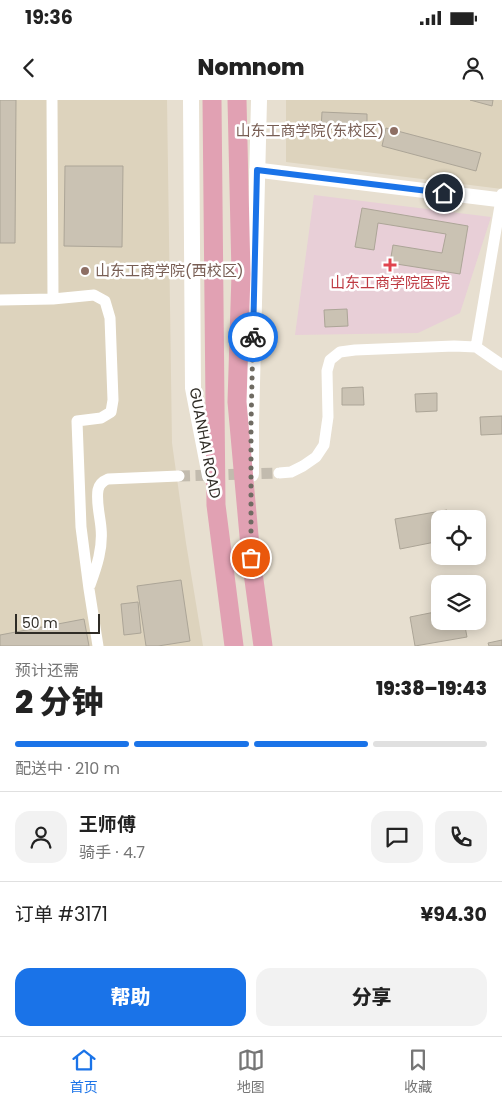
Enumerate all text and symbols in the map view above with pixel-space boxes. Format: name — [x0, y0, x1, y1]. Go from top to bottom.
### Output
text: 19:36 — [25, 4, 73, 31]
text: Nomnom — [198, 52, 304, 83]
icon: back — [15, 54, 43, 82]
icon: person — [459, 54, 487, 82]
place label: 山东工商学院(东校区) — [235, 120, 384, 141]
marker: 山东工商学院(东校区) — [388, 125, 400, 137]
pin — [423, 172, 465, 214]
icon: home — [430, 179, 458, 207]
marker: 山东工商学院医院 — [383, 258, 397, 272]
place label: 山东工商学院(西校区) — [95, 260, 244, 281]
marker: 山东工商学院(西校区) — [79, 265, 91, 277]
place label: 山东工商学院医院 — [330, 272, 450, 293]
courier — [228, 312, 278, 362]
icon: bike — [239, 323, 267, 351]
street label: GUANHAI ROAD — [184, 386, 227, 500]
map controls — [431, 510, 486, 630]
button: locate — [431, 510, 486, 565]
pin — [230, 537, 272, 579]
icon: bag — [237, 544, 265, 572]
button: layers — [431, 575, 486, 630]
scale bar — [15, 611, 100, 634]
text: 50 m — [22, 613, 58, 633]
text: 预计还需 — [15, 659, 79, 682]
text: 19:38–19:43 — [376, 675, 487, 702]
text: 2 分钟 — [15, 679, 103, 724]
text: 配送中 · 210 m — [15, 757, 120, 780]
button: person — [15, 811, 67, 863]
text: 王师傅 — [79, 811, 136, 838]
button: chat — [371, 811, 423, 863]
button: phone — [435, 811, 487, 863]
text: 骑手 · 4.7 — [79, 841, 145, 864]
text: 订单 #3171 — [15, 901, 108, 928]
text: ¥94.30 — [420, 901, 487, 928]
button: 帮助 — [15, 968, 246, 1026]
button: 分享 — [256, 968, 487, 1026]
tab: 首页 — [70, 1046, 98, 1098]
tab: 地图 — [237, 1046, 265, 1098]
tab: 收藏 — [404, 1046, 432, 1098]

